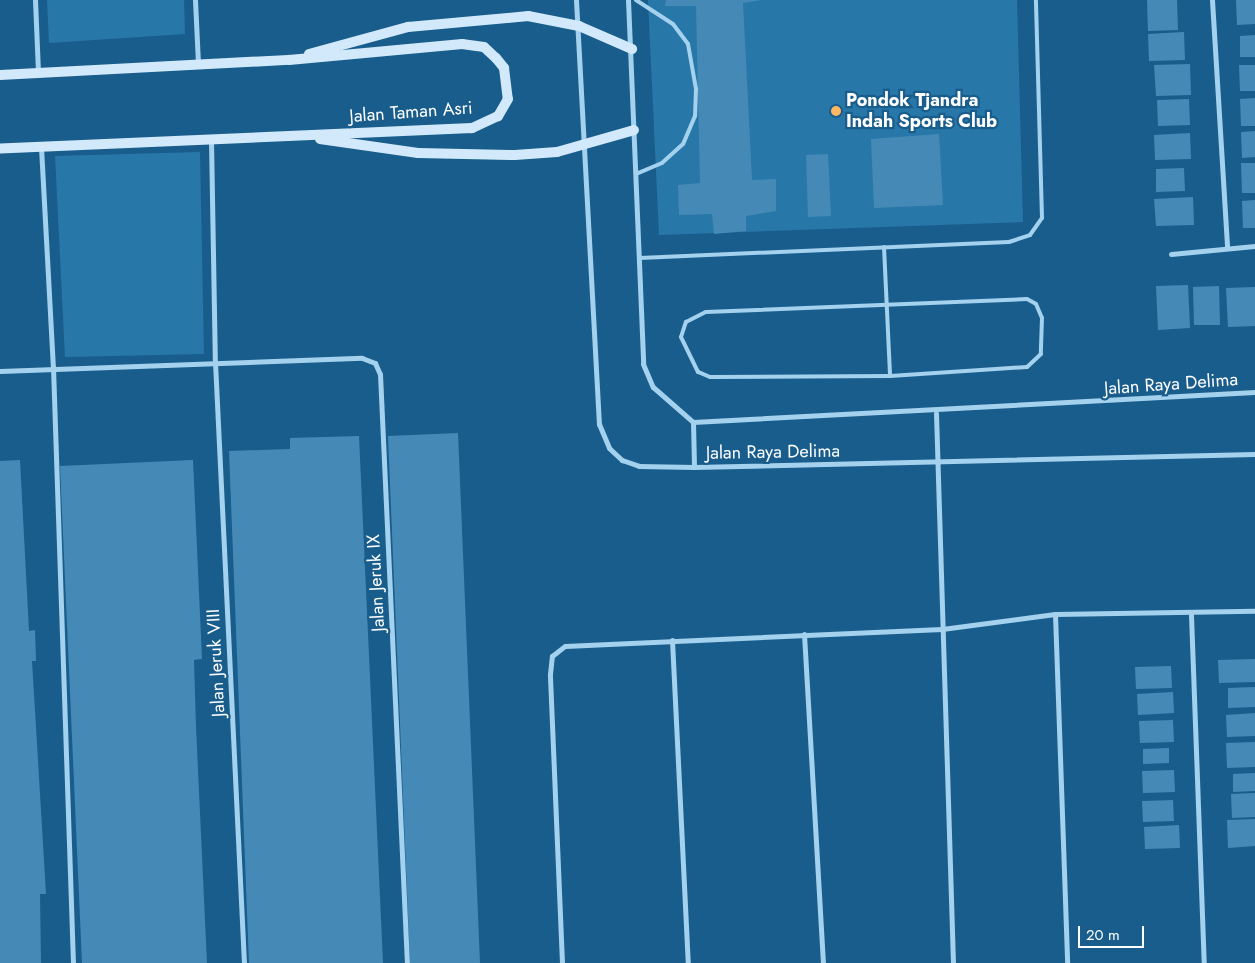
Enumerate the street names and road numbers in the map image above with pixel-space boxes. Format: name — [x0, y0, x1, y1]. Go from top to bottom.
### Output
street label: Jalan Taman Asri — [349, 97, 473, 127]
street label: Jalan Raya Delima — [1103, 369, 1239, 399]
street label: Jalan Raya Delima — [706, 440, 840, 464]
street label: Jalan Jeruk IX — [363, 534, 389, 632]
street label: Jalan Jeruk VIII — [202, 608, 230, 718]

